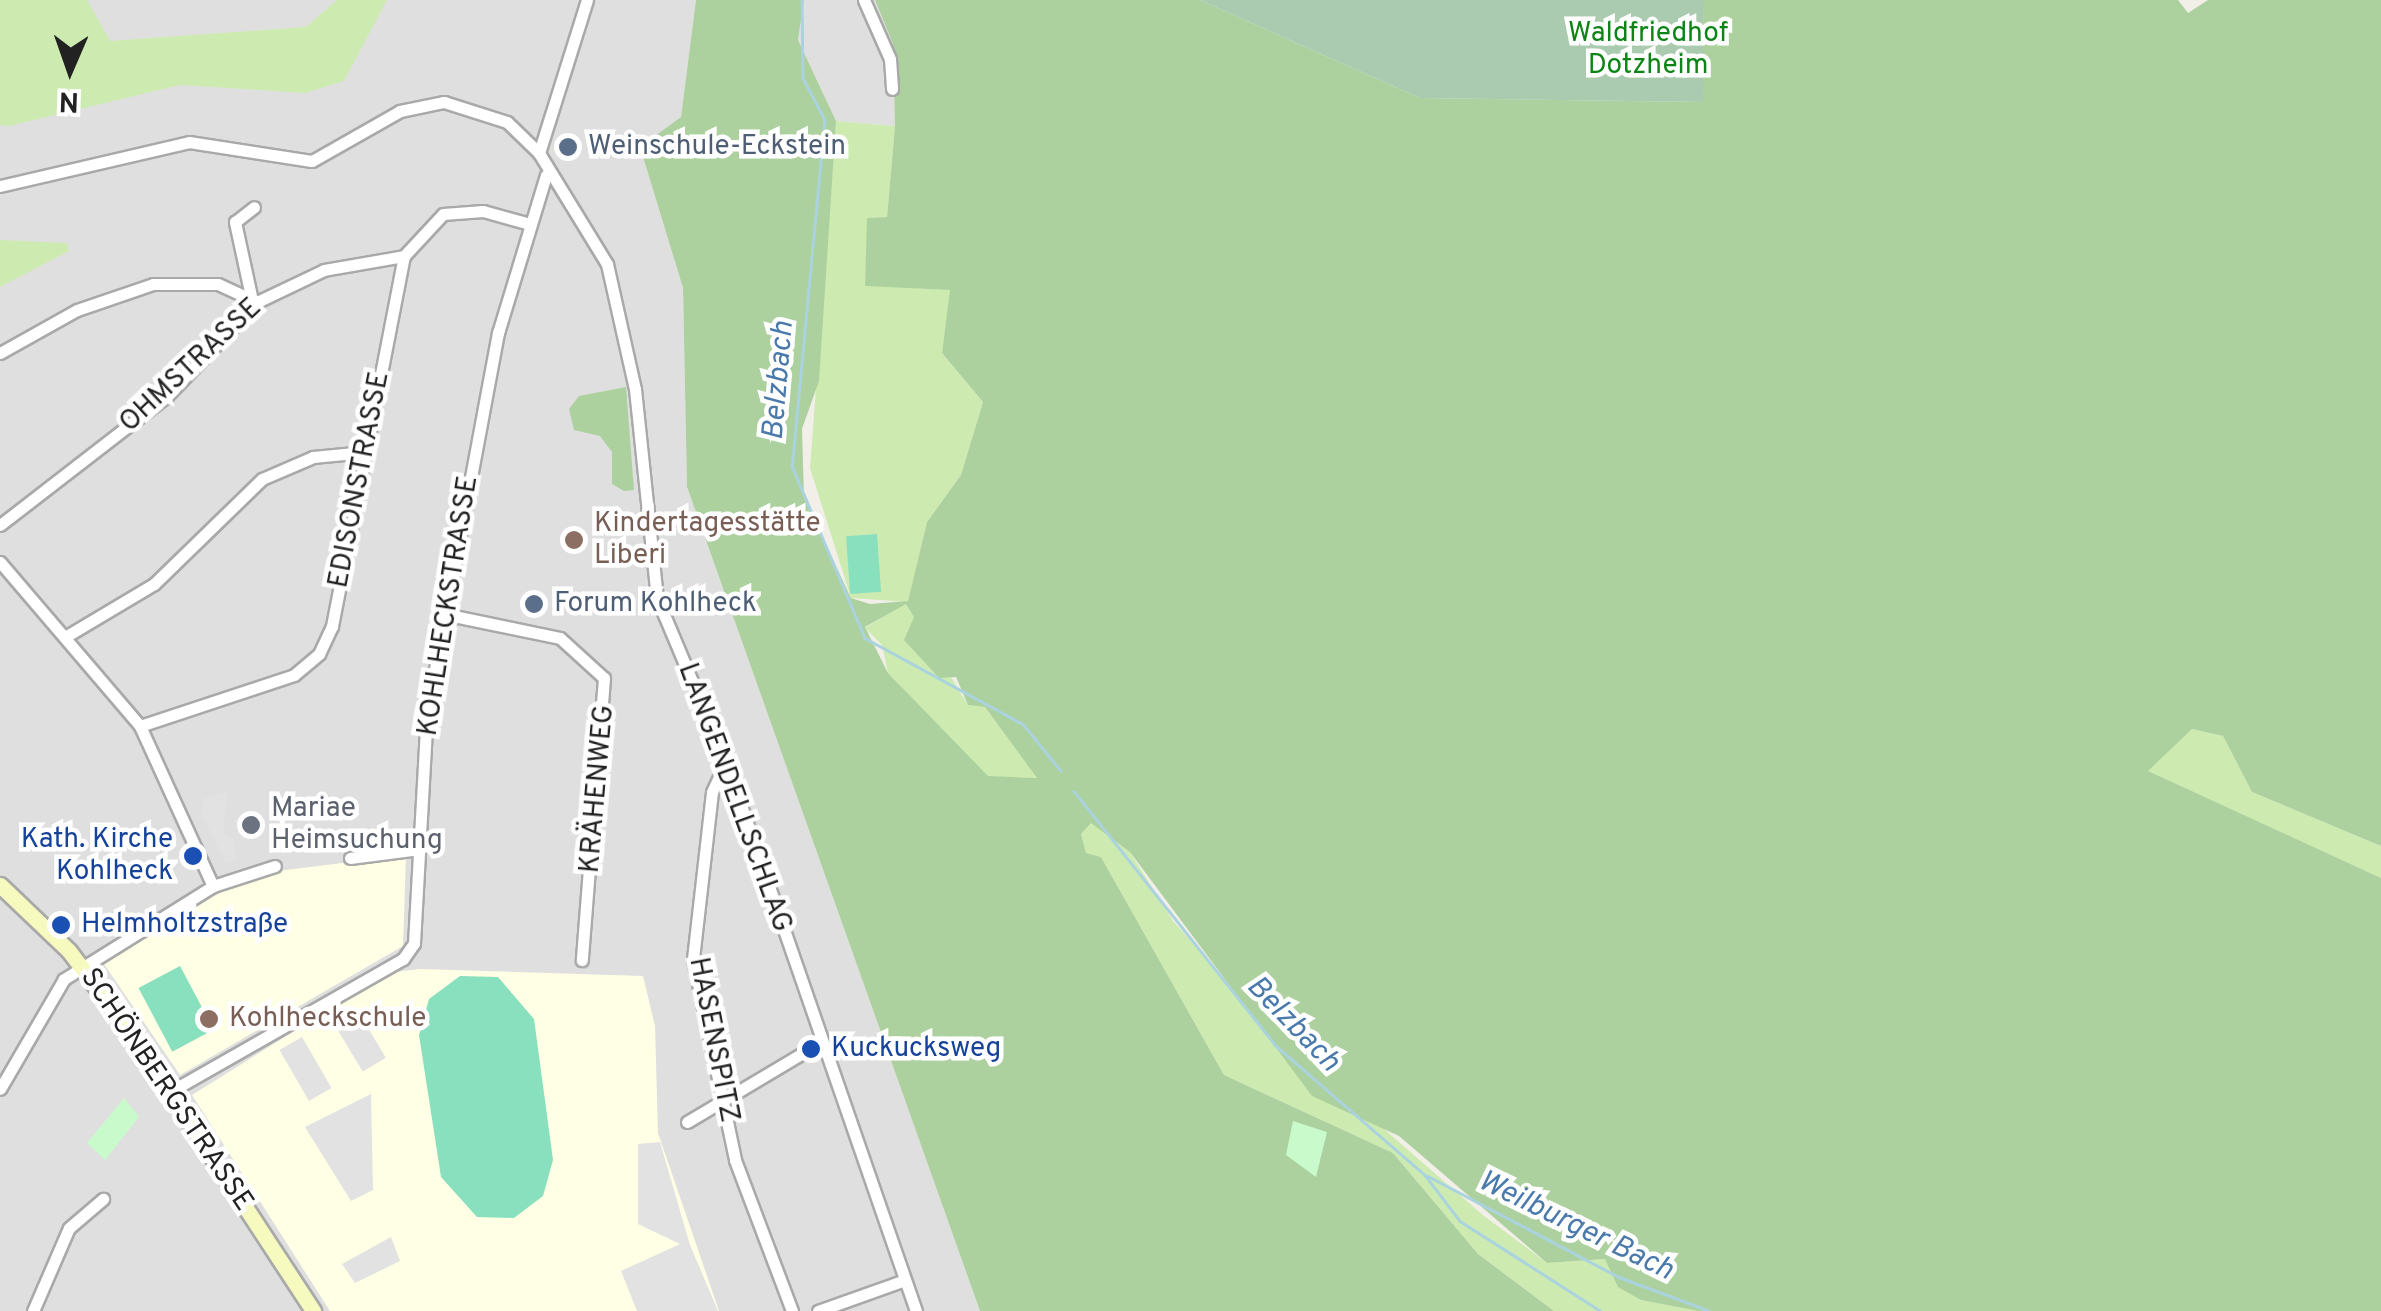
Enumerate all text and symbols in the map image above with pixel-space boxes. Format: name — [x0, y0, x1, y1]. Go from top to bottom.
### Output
park label: Waldfriedhof Dotzheim — [1568, 17, 1728, 83]
north arrow — [20, 20, 120, 120]
text: N — [58, 82, 80, 118]
place label: Weinschule-Eckstein — [588, 130, 846, 164]
marker: Weinschule-Eckstein — [557, 136, 579, 158]
street label: OHMSTRASSE — [113, 292, 269, 440]
water label: Belzbach — [757, 320, 803, 442]
street label: EDISONSTRASSE — [323, 369, 397, 591]
street label: KOHLHECKSTRASSE — [412, 474, 486, 738]
place label: Kindertagesstätte Liberi — [594, 507, 821, 573]
marker: Kindertagesstätte Liberi — [563, 529, 585, 551]
place label: Forum Kohlheck — [554, 587, 757, 621]
marker: Forum Kohlheck — [523, 593, 545, 615]
street label: LANGENDELLSCHLAG — [670, 659, 798, 937]
street label: KRÄHENWEG — [574, 703, 622, 875]
place label: Mariae Heimsuchung — [271, 792, 443, 858]
marker: Mariae Heimsuchung — [240, 814, 262, 836]
place label: Kath. Kirche Kohlheck — [21, 823, 173, 889]
marker: Kath. Kirche Kohlheck — [182, 845, 204, 867]
place label: Helmholtzstraße — [81, 908, 288, 942]
marker: Helmholtzstraße — [50, 914, 72, 936]
street label: HASENSPITZ — [681, 955, 745, 1125]
street label: SCHÖNBERGSTRASSE — [72, 962, 260, 1218]
water label: Belzbach — [1238, 970, 1346, 1080]
place label: Kohlheckschule — [229, 1002, 426, 1036]
marker: Kohlheckschule — [198, 1008, 220, 1030]
place label: Kuckucksweg — [831, 1032, 1001, 1066]
marker: Kuckucksweg — [800, 1038, 822, 1060]
water label: Weilburger Bach — [1471, 1164, 1679, 1290]

